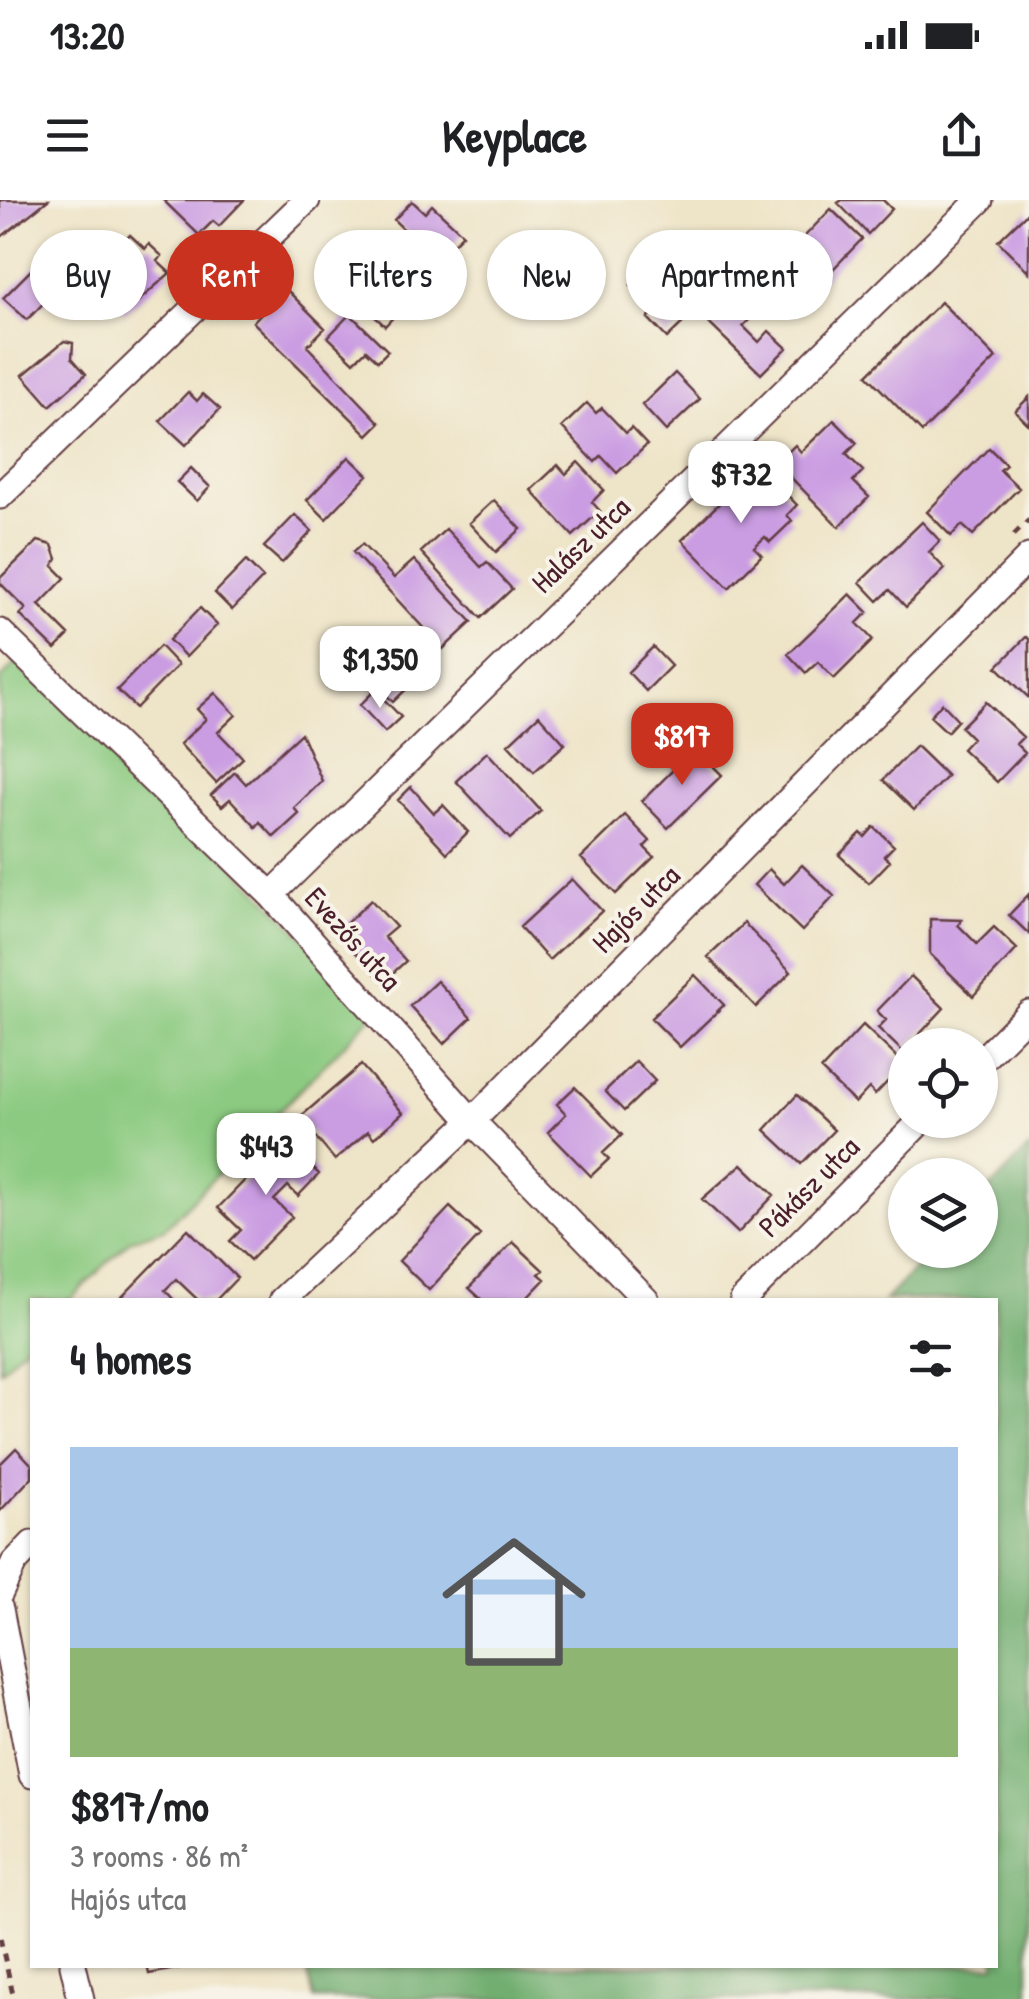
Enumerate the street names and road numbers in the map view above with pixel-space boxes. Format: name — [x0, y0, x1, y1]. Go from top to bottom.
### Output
street label: Halász utca — [522, 487, 638, 601]
street label: Hajós utca — [583, 855, 688, 961]
street label: Evezős utca — [297, 878, 411, 999]
street label: Pákász utca — [749, 1127, 868, 1245]

